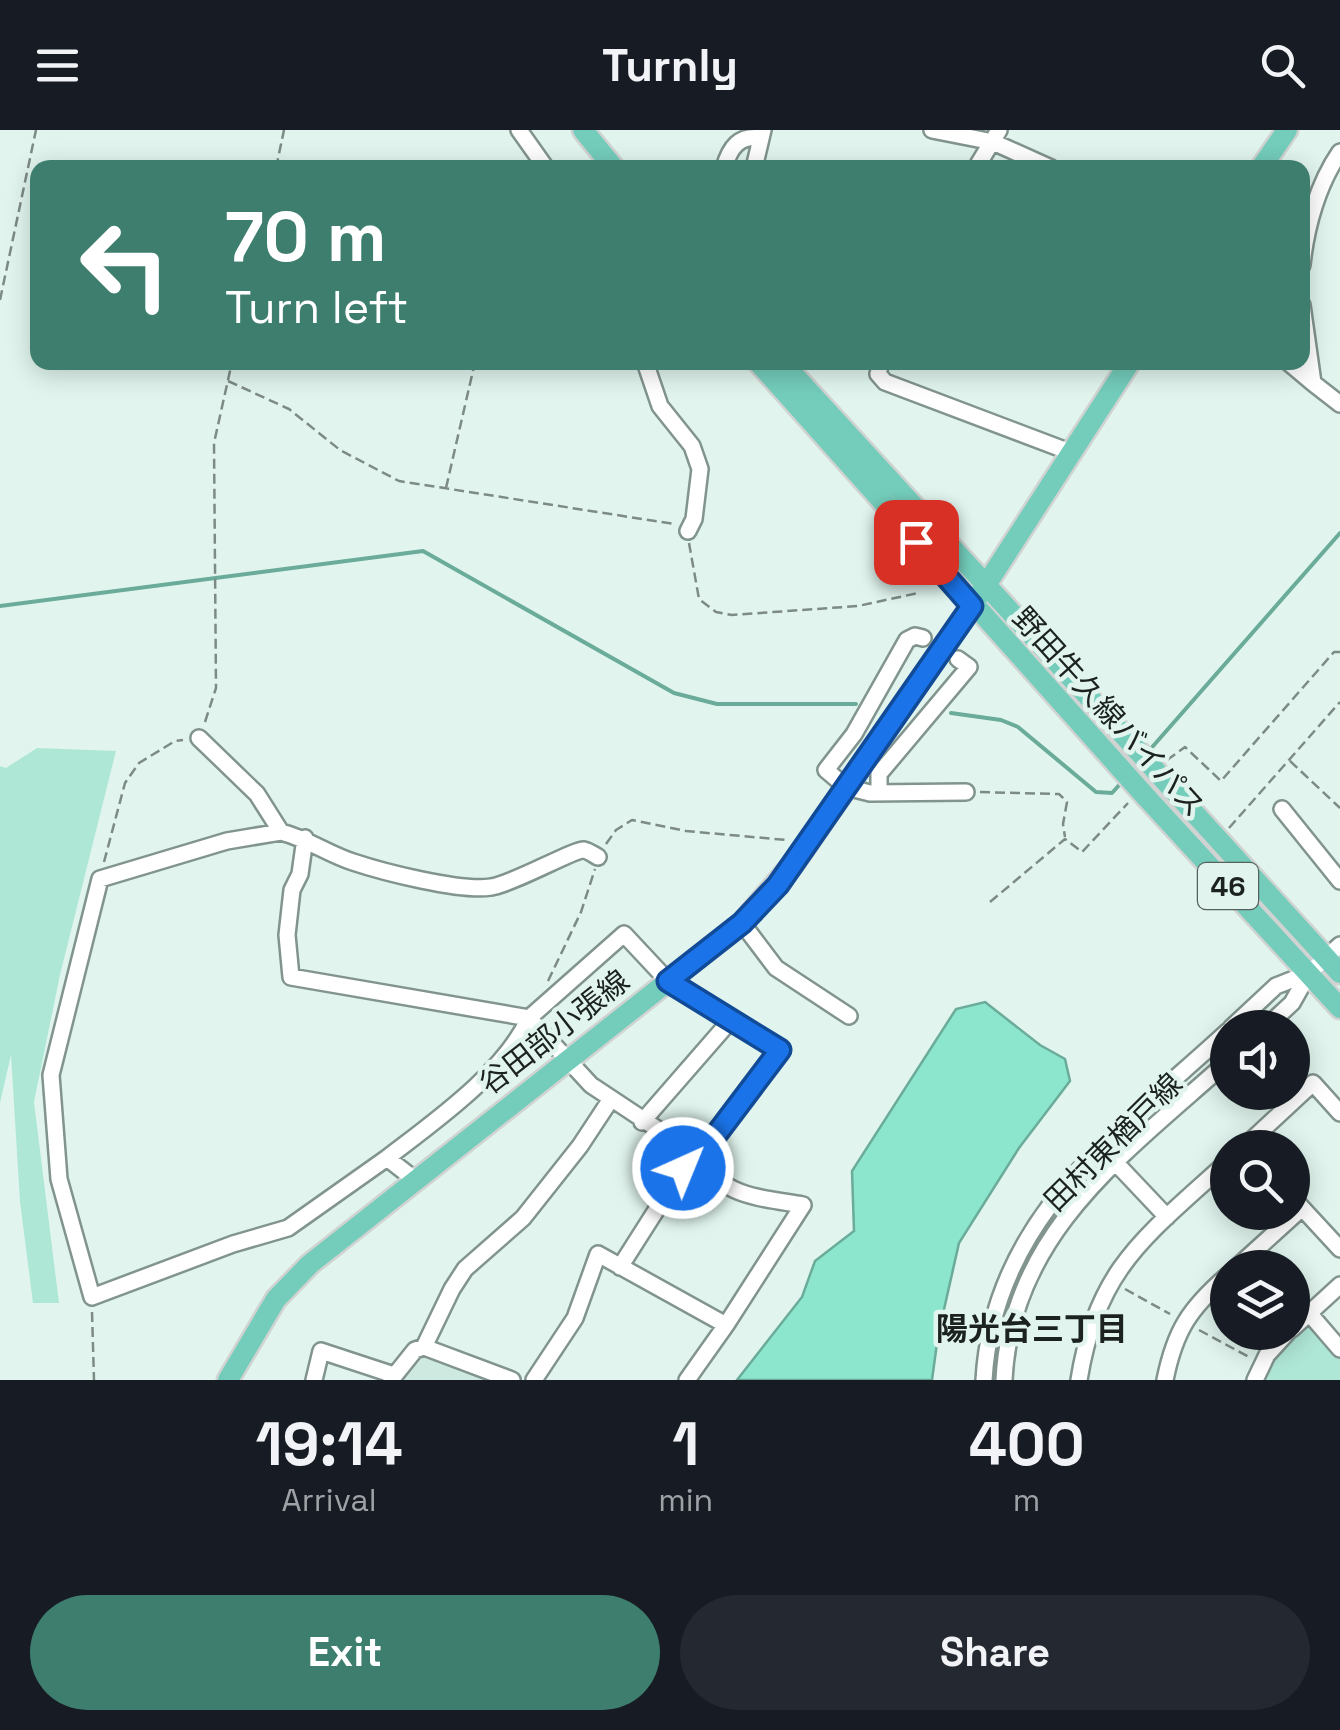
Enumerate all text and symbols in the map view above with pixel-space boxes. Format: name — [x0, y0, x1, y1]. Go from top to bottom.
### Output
text: Turnly — [602, 37, 738, 94]
icon: menu — [30, 38, 85, 93]
icon: search — [1255, 38, 1310, 93]
text: 70 m — [225, 192, 386, 281]
icon: left — [60, 200, 190, 330]
text: Turn left — [225, 279, 408, 336]
pin — [874, 500, 959, 585]
icon: arrive — [889, 515, 944, 570]
street label: 野田牛久線バイパス — [1004, 599, 1214, 825]
road number: 46 — [1198, 863, 1258, 909]
street label: 谷田部小張線 — [471, 961, 637, 1103]
map controls — [1210, 1010, 1310, 1350]
button: sound — [1210, 1010, 1310, 1110]
street label: 田村東楢戸線 — [1036, 1065, 1190, 1219]
position arrow — [631, 1116, 735, 1220]
button: search — [1210, 1130, 1310, 1230]
button: layers — [1210, 1250, 1310, 1350]
district label: 陽光台三丁目 — [936, 1309, 1128, 1349]
text: 19:14 — [255, 1406, 403, 1483]
text: 1 — [672, 1406, 699, 1483]
text: 400 — [969, 1406, 1085, 1483]
text: Arrival — [282, 1480, 377, 1520]
text: min — [658, 1480, 713, 1520]
text: m — [1013, 1480, 1040, 1520]
button: Exit — [30, 1595, 660, 1710]
button: Share — [680, 1595, 1310, 1710]

